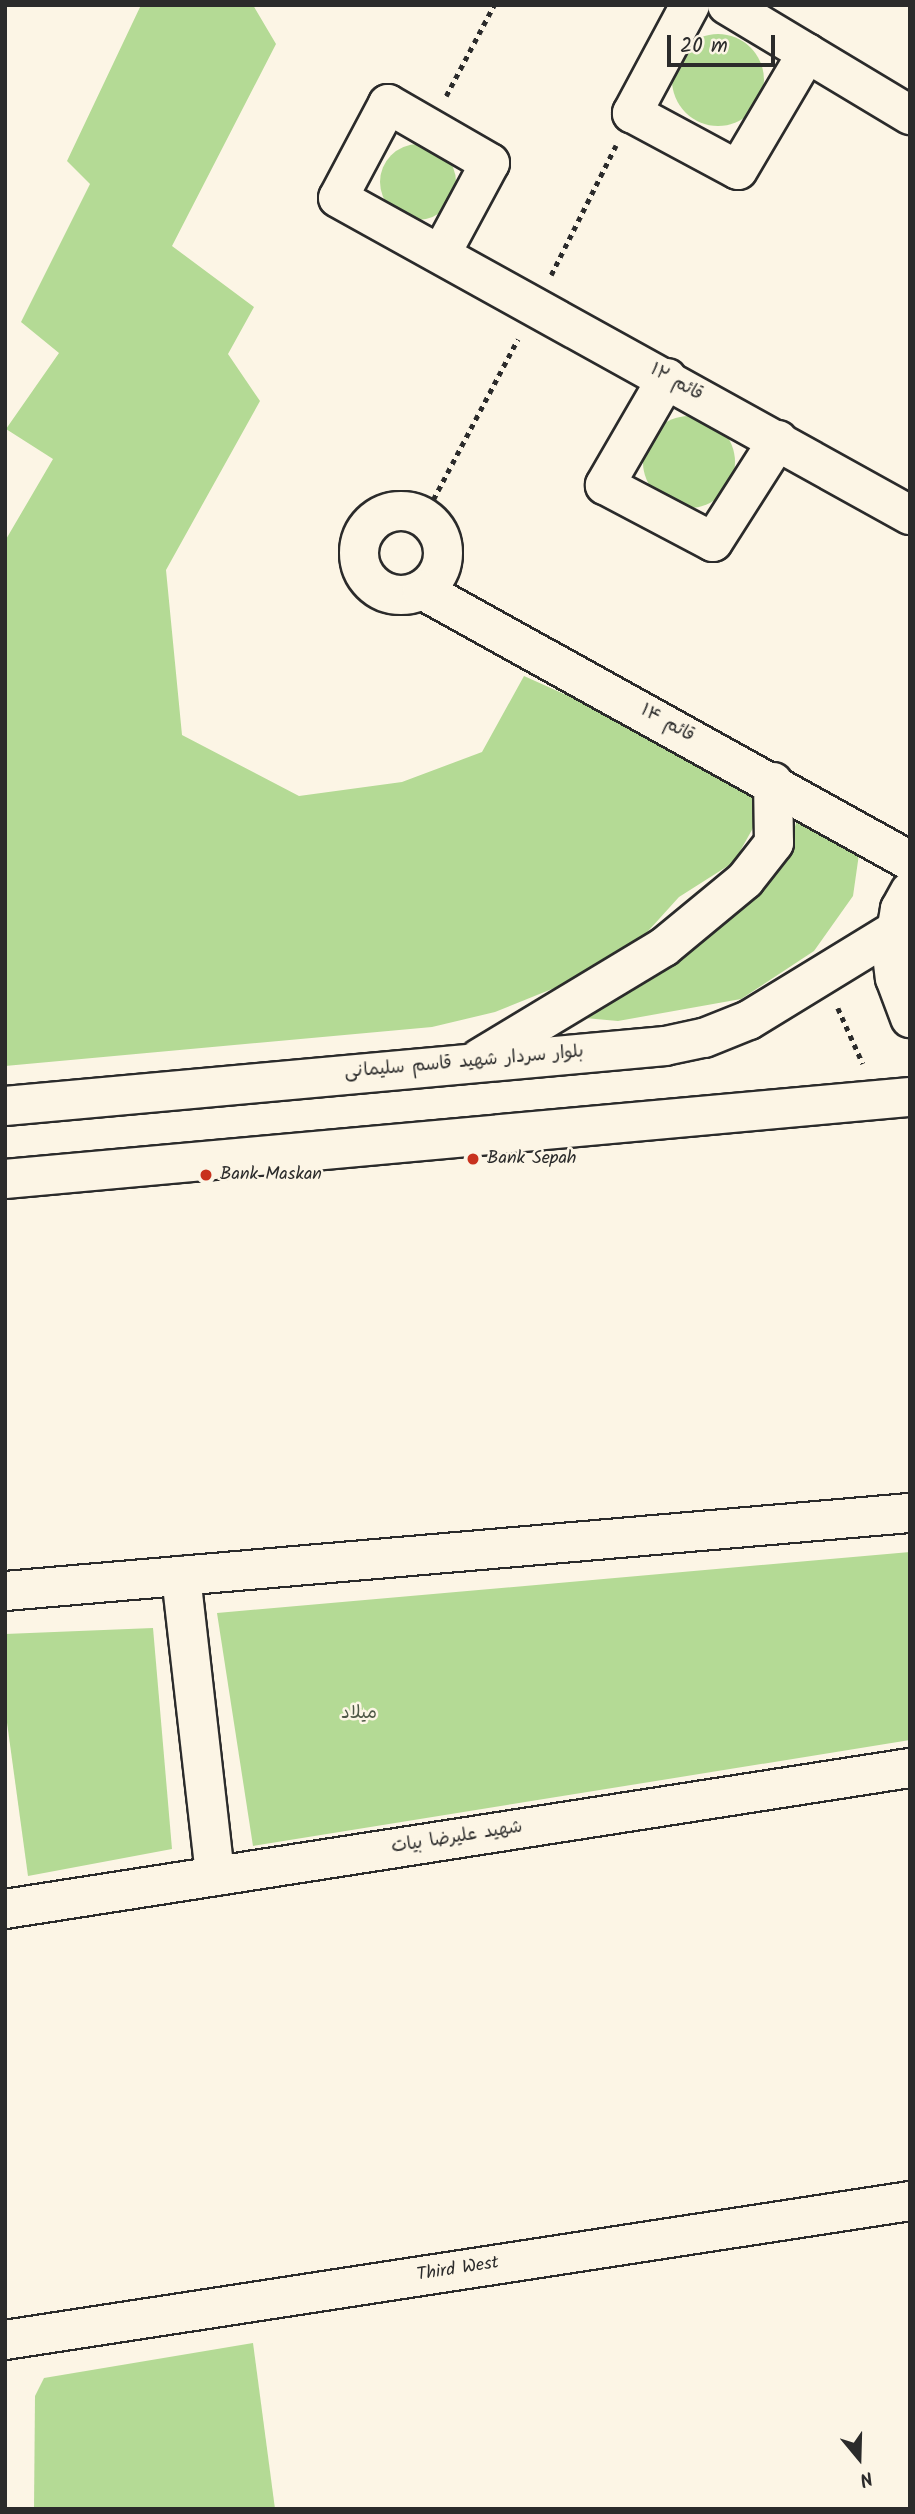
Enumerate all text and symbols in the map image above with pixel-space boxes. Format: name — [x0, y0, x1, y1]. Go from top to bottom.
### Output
scale bar — [670, 21, 778, 65]
text: 20 m — [680, 30, 728, 63]
street label: قائم ۱۲ — [646, 360, 706, 406]
street label: قائم ۱۴ — [636, 700, 698, 748]
street label: بلوار سردار شهید قاسم سلیمانی — [344, 1042, 584, 1084]
place label: Bank Sepah — [487, 1148, 577, 1170]
marker: Bank Sepah — [465, 1151, 481, 1167]
place label: Bank Maskan — [220, 1164, 322, 1186]
marker: Bank Maskan — [198, 1167, 214, 1183]
park label: میلاد — [341, 1703, 377, 1725]
street label: شهید علیرضا بیات — [390, 1817, 524, 1859]
street label: Third West — [416, 2253, 500, 2287]
north arrow — [824, 2423, 894, 2493]
text: N — [855, 2462, 876, 2494]

